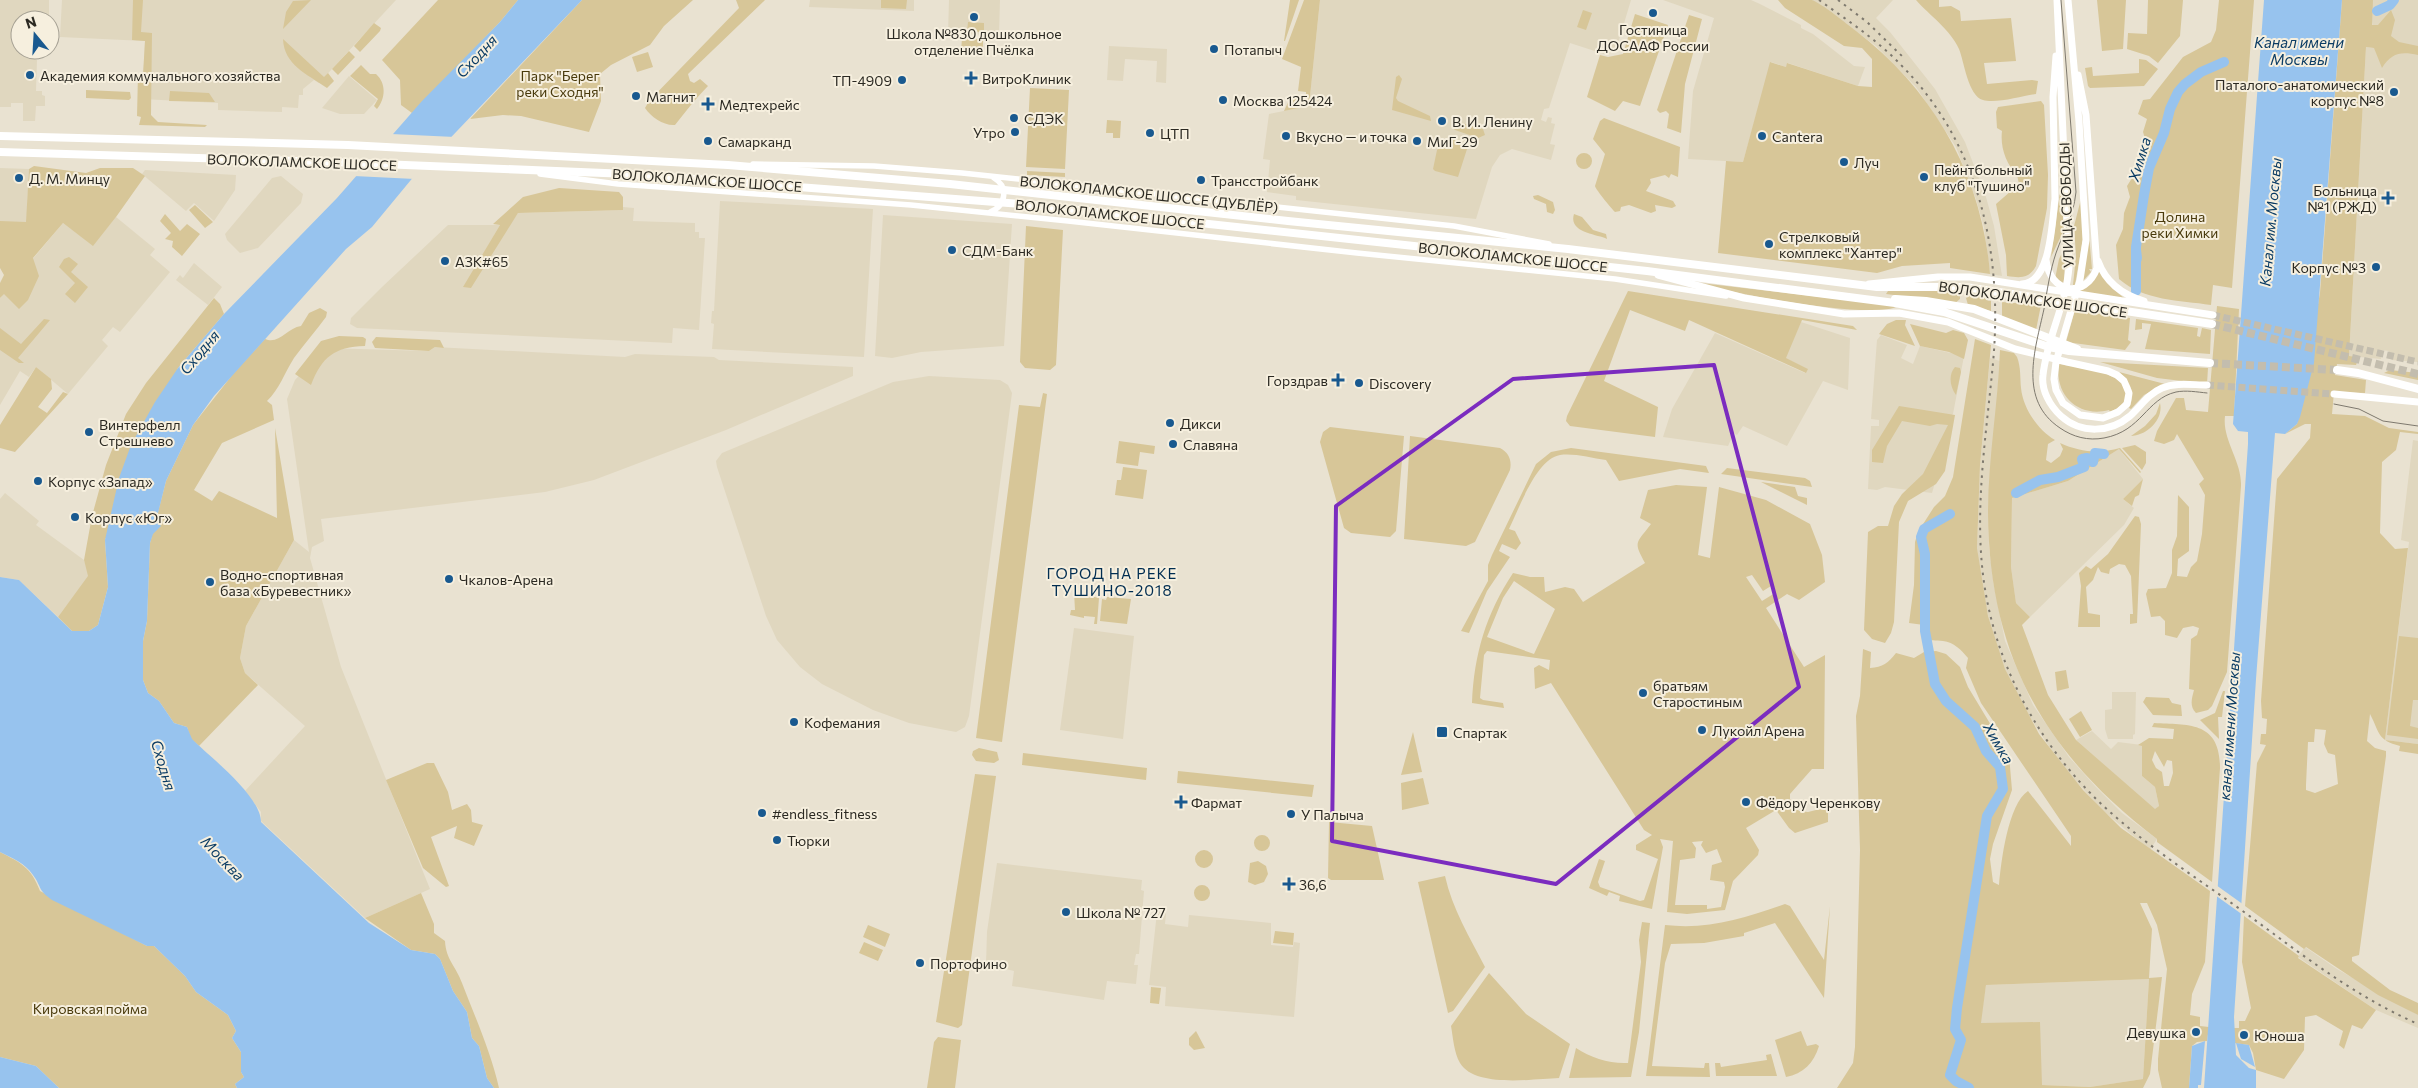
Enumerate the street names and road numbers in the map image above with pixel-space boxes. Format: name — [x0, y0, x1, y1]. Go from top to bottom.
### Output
street label: УЛИЦА СВОБОДЫ — [2055, 142, 2077, 268]
street label: ВОЛОКОЛАМСКОЕ ШОССЕ — [207, 150, 397, 174]
street label: ВОЛОКОЛАМСКОЕ ШОССЕ — [612, 165, 802, 195]
street label: ВОЛОКОЛАМСКОЕ ШОССЕ (ДУБЛЁР) — [1019, 172, 1279, 216]
street label: ВОЛОКОЛАМСКОЕ ШОССЕ — [1015, 196, 1205, 232]
street label: ВОЛОКОЛАМСКОЕ ШОССЕ — [1418, 239, 1608, 275]
street label: ВОЛОКОЛАМСКОЕ ШОССЕ — [1938, 277, 2128, 321]

